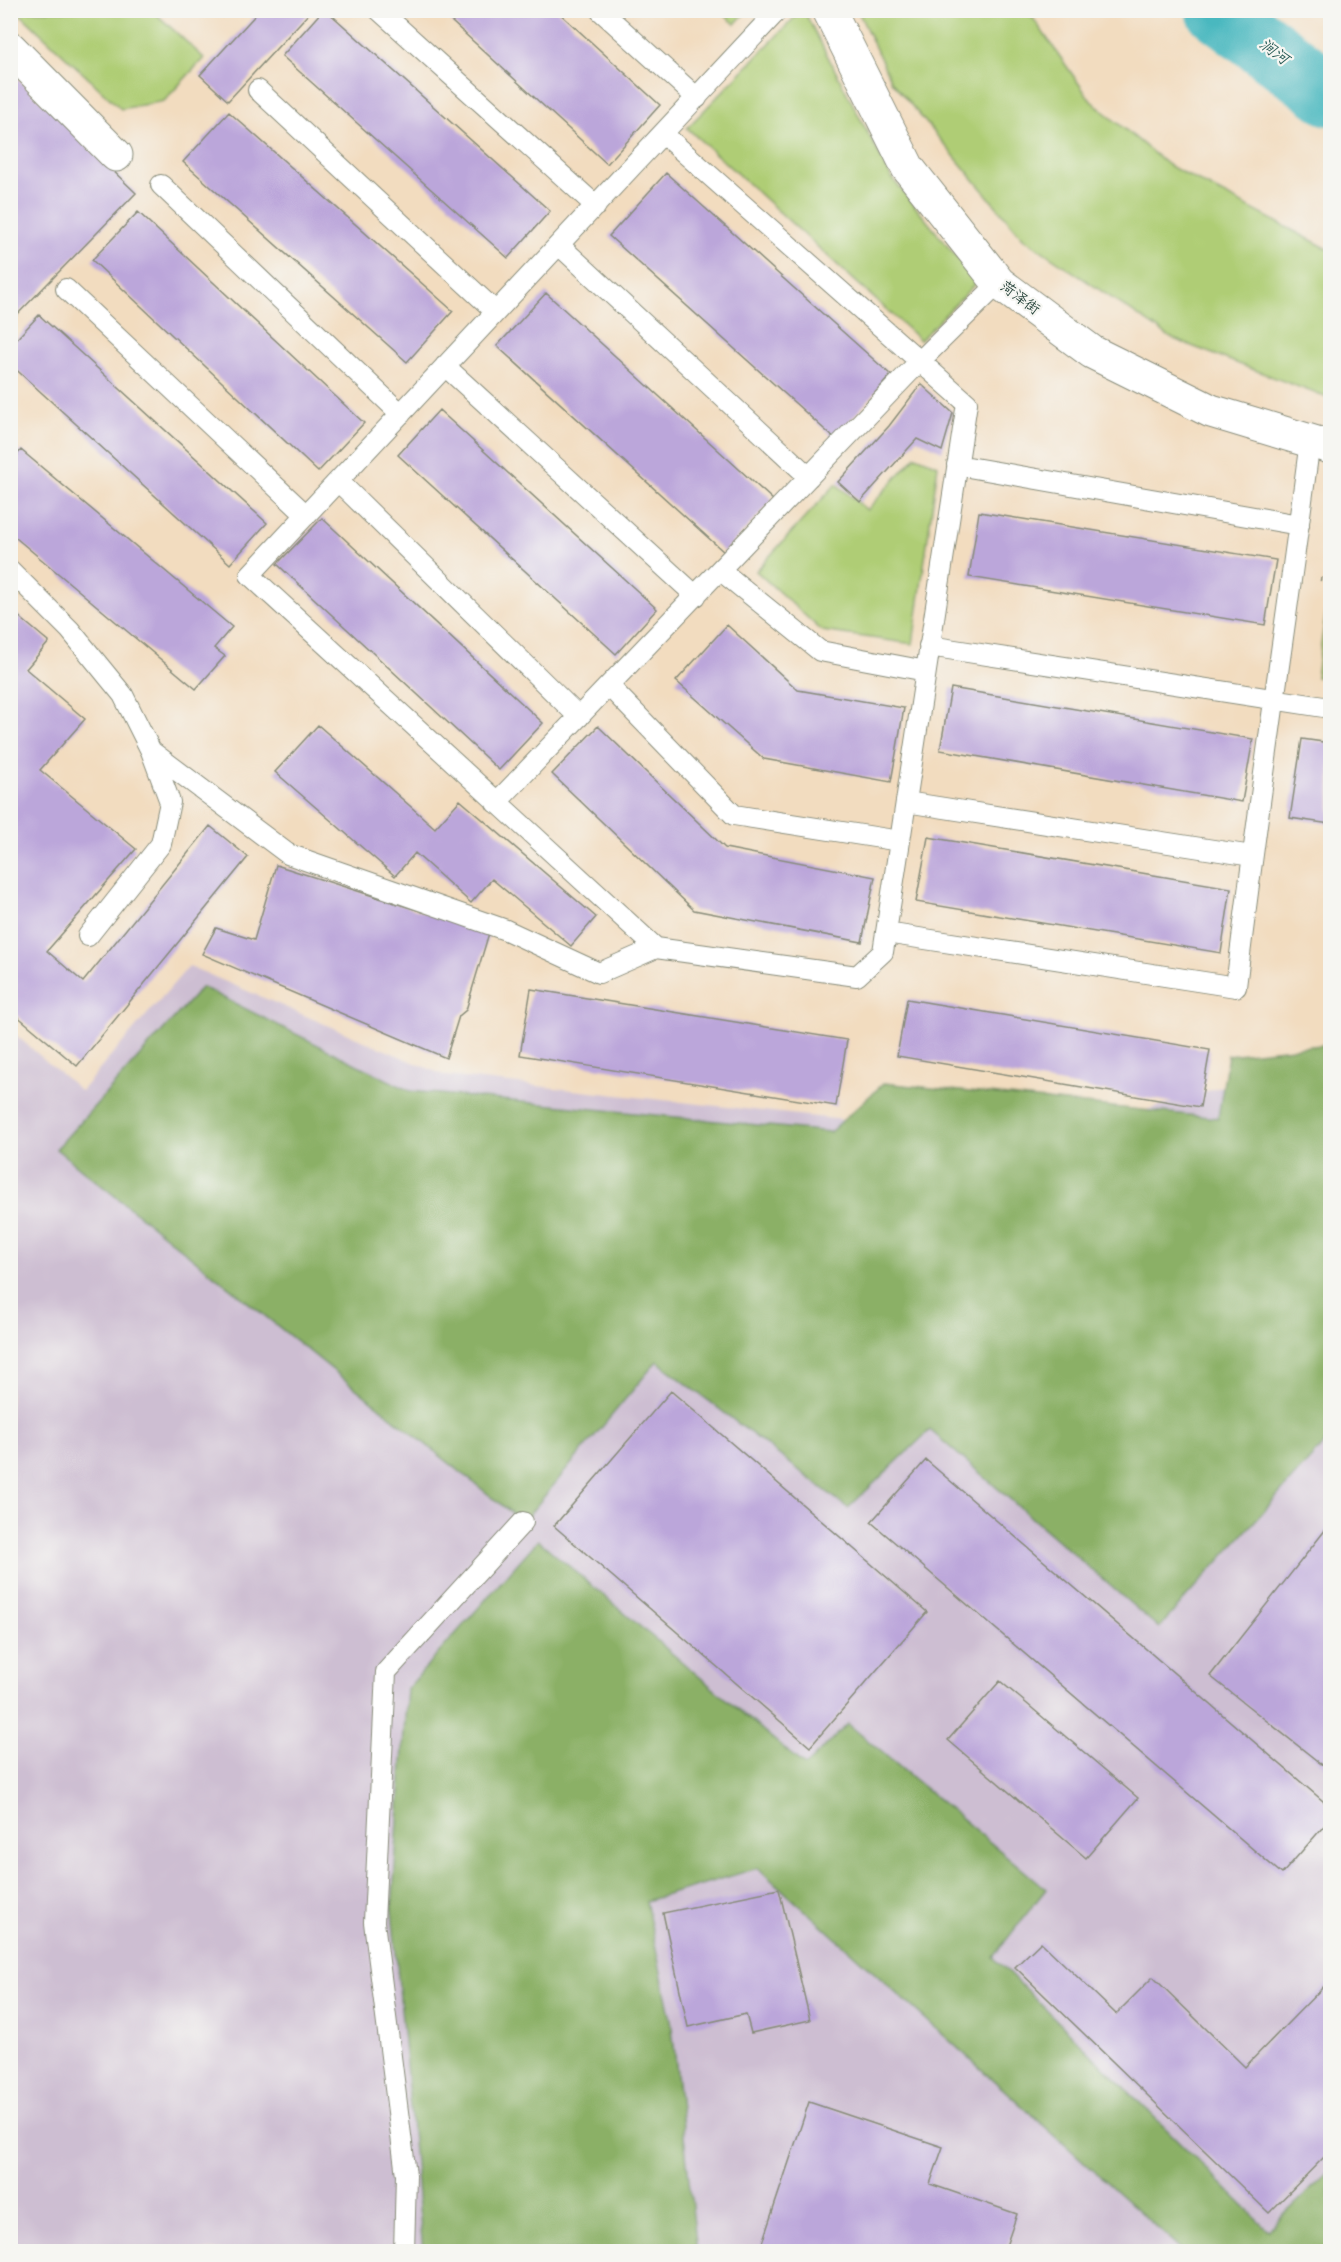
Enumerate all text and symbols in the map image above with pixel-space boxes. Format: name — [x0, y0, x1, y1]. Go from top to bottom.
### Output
water label: 涧河 — [1255, 35, 1295, 71]
street label: 菏泽街 — [996, 277, 1044, 319]

